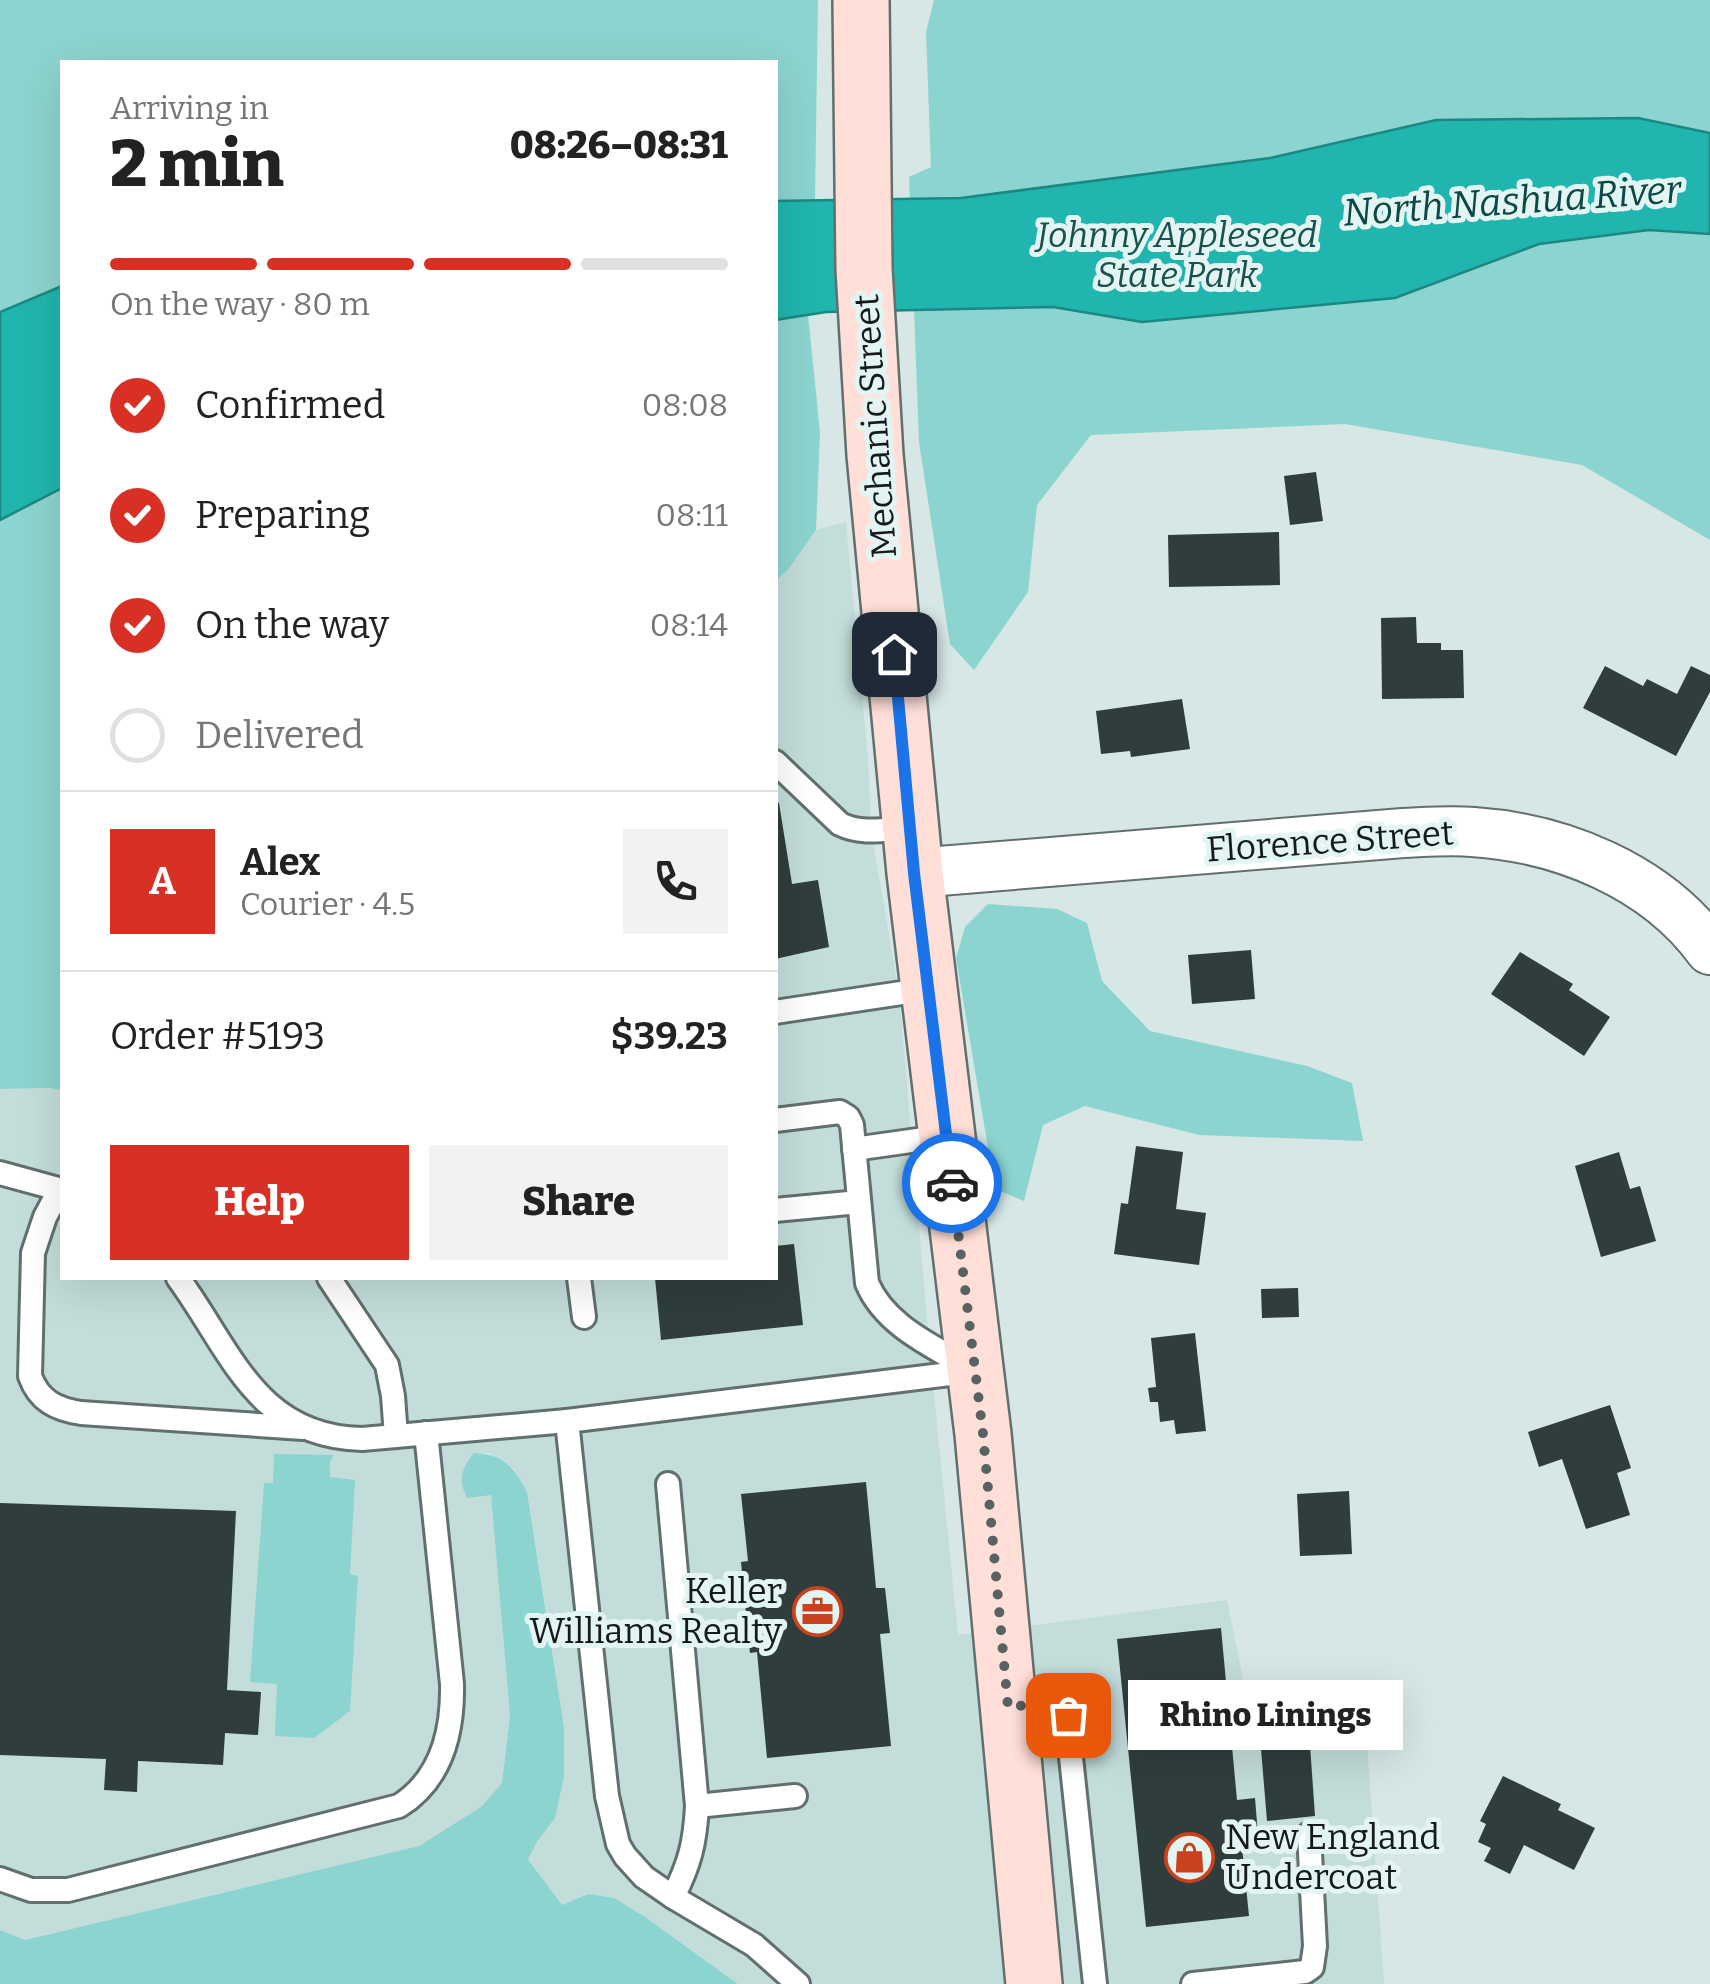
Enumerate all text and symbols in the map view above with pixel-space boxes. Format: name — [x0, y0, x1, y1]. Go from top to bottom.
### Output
text: Arriving in — [110, 89, 269, 127]
text: 08:26–08:31 — [510, 122, 728, 168]
text: 2 min — [110, 125, 284, 203]
water label: North Nashua River — [1342, 166, 1684, 236]
park label: Johnny Appleseed State Park — [1034, 214, 1317, 296]
text: On the way · 80 m — [110, 285, 370, 323]
street label: Mechanic Street — [845, 292, 905, 559]
icon: check — [110, 378, 165, 433]
text: Confirmed — [195, 382, 385, 428]
text: 08:08 — [642, 386, 728, 424]
icon: check — [110, 488, 165, 543]
text: Preparing — [195, 492, 370, 538]
text: 08:11 — [656, 496, 728, 534]
icon: check — [110, 598, 165, 653]
text: On the way — [195, 602, 389, 648]
text: 08:14 — [650, 606, 728, 644]
pin — [852, 612, 937, 697]
icon: home — [867, 627, 922, 682]
text: Delivered — [195, 712, 364, 758]
street label: Florence Street — [1205, 811, 1455, 871]
button: phone — [623, 829, 728, 934]
text: Alex — [240, 839, 320, 885]
text: A — [149, 858, 176, 904]
text: Courier · 4.5 — [240, 885, 415, 923]
text: Order #5193 — [110, 1013, 325, 1059]
text: $39.23 — [610, 1013, 728, 1059]
courier — [902, 1133, 1002, 1233]
button: Help — [110, 1145, 409, 1260]
button: Share — [429, 1145, 728, 1260]
icon: car — [925, 1156, 980, 1211]
place label: Keller Williams Realty — [529, 1570, 782, 1652]
office icon: Keller Williams Realty — [791, 1585, 843, 1637]
pin — [1026, 1673, 1111, 1758]
callout: Rhino Linings — [1128, 1680, 1403, 1750]
icon: bag — [1041, 1688, 1096, 1743]
text: Rhino Linings — [1160, 1696, 1371, 1734]
place label: New England Undercoat — [1225, 1816, 1440, 1898]
shop icon: New England Undercoat — [1164, 1831, 1216, 1883]

